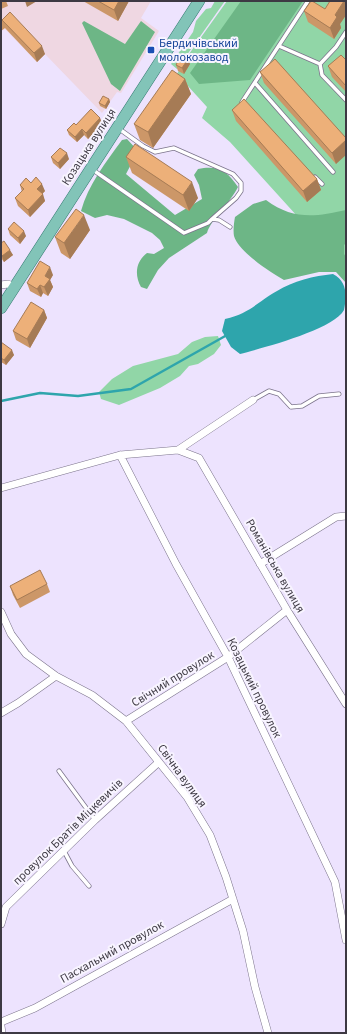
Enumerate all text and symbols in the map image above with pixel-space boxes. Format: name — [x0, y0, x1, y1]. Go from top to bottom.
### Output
place label: Бердичівський молокозавод — [159, 35, 238, 66]
marker: Бердичівський молокозавод — [146, 45, 156, 55]
street label: Козацька вулиця — [58, 105, 120, 189]
street label: Романівська вулиця — [241, 516, 309, 616]
street label: Козацький провулок — [222, 635, 286, 741]
street label: Свічний провулок — [128, 647, 218, 711]
street label: Свічна вулиця — [153, 741, 211, 811]
street label: провулок Братів Міцкевичів — [9, 775, 127, 889]
street label: Пасхальний провулок — [57, 916, 167, 988]

